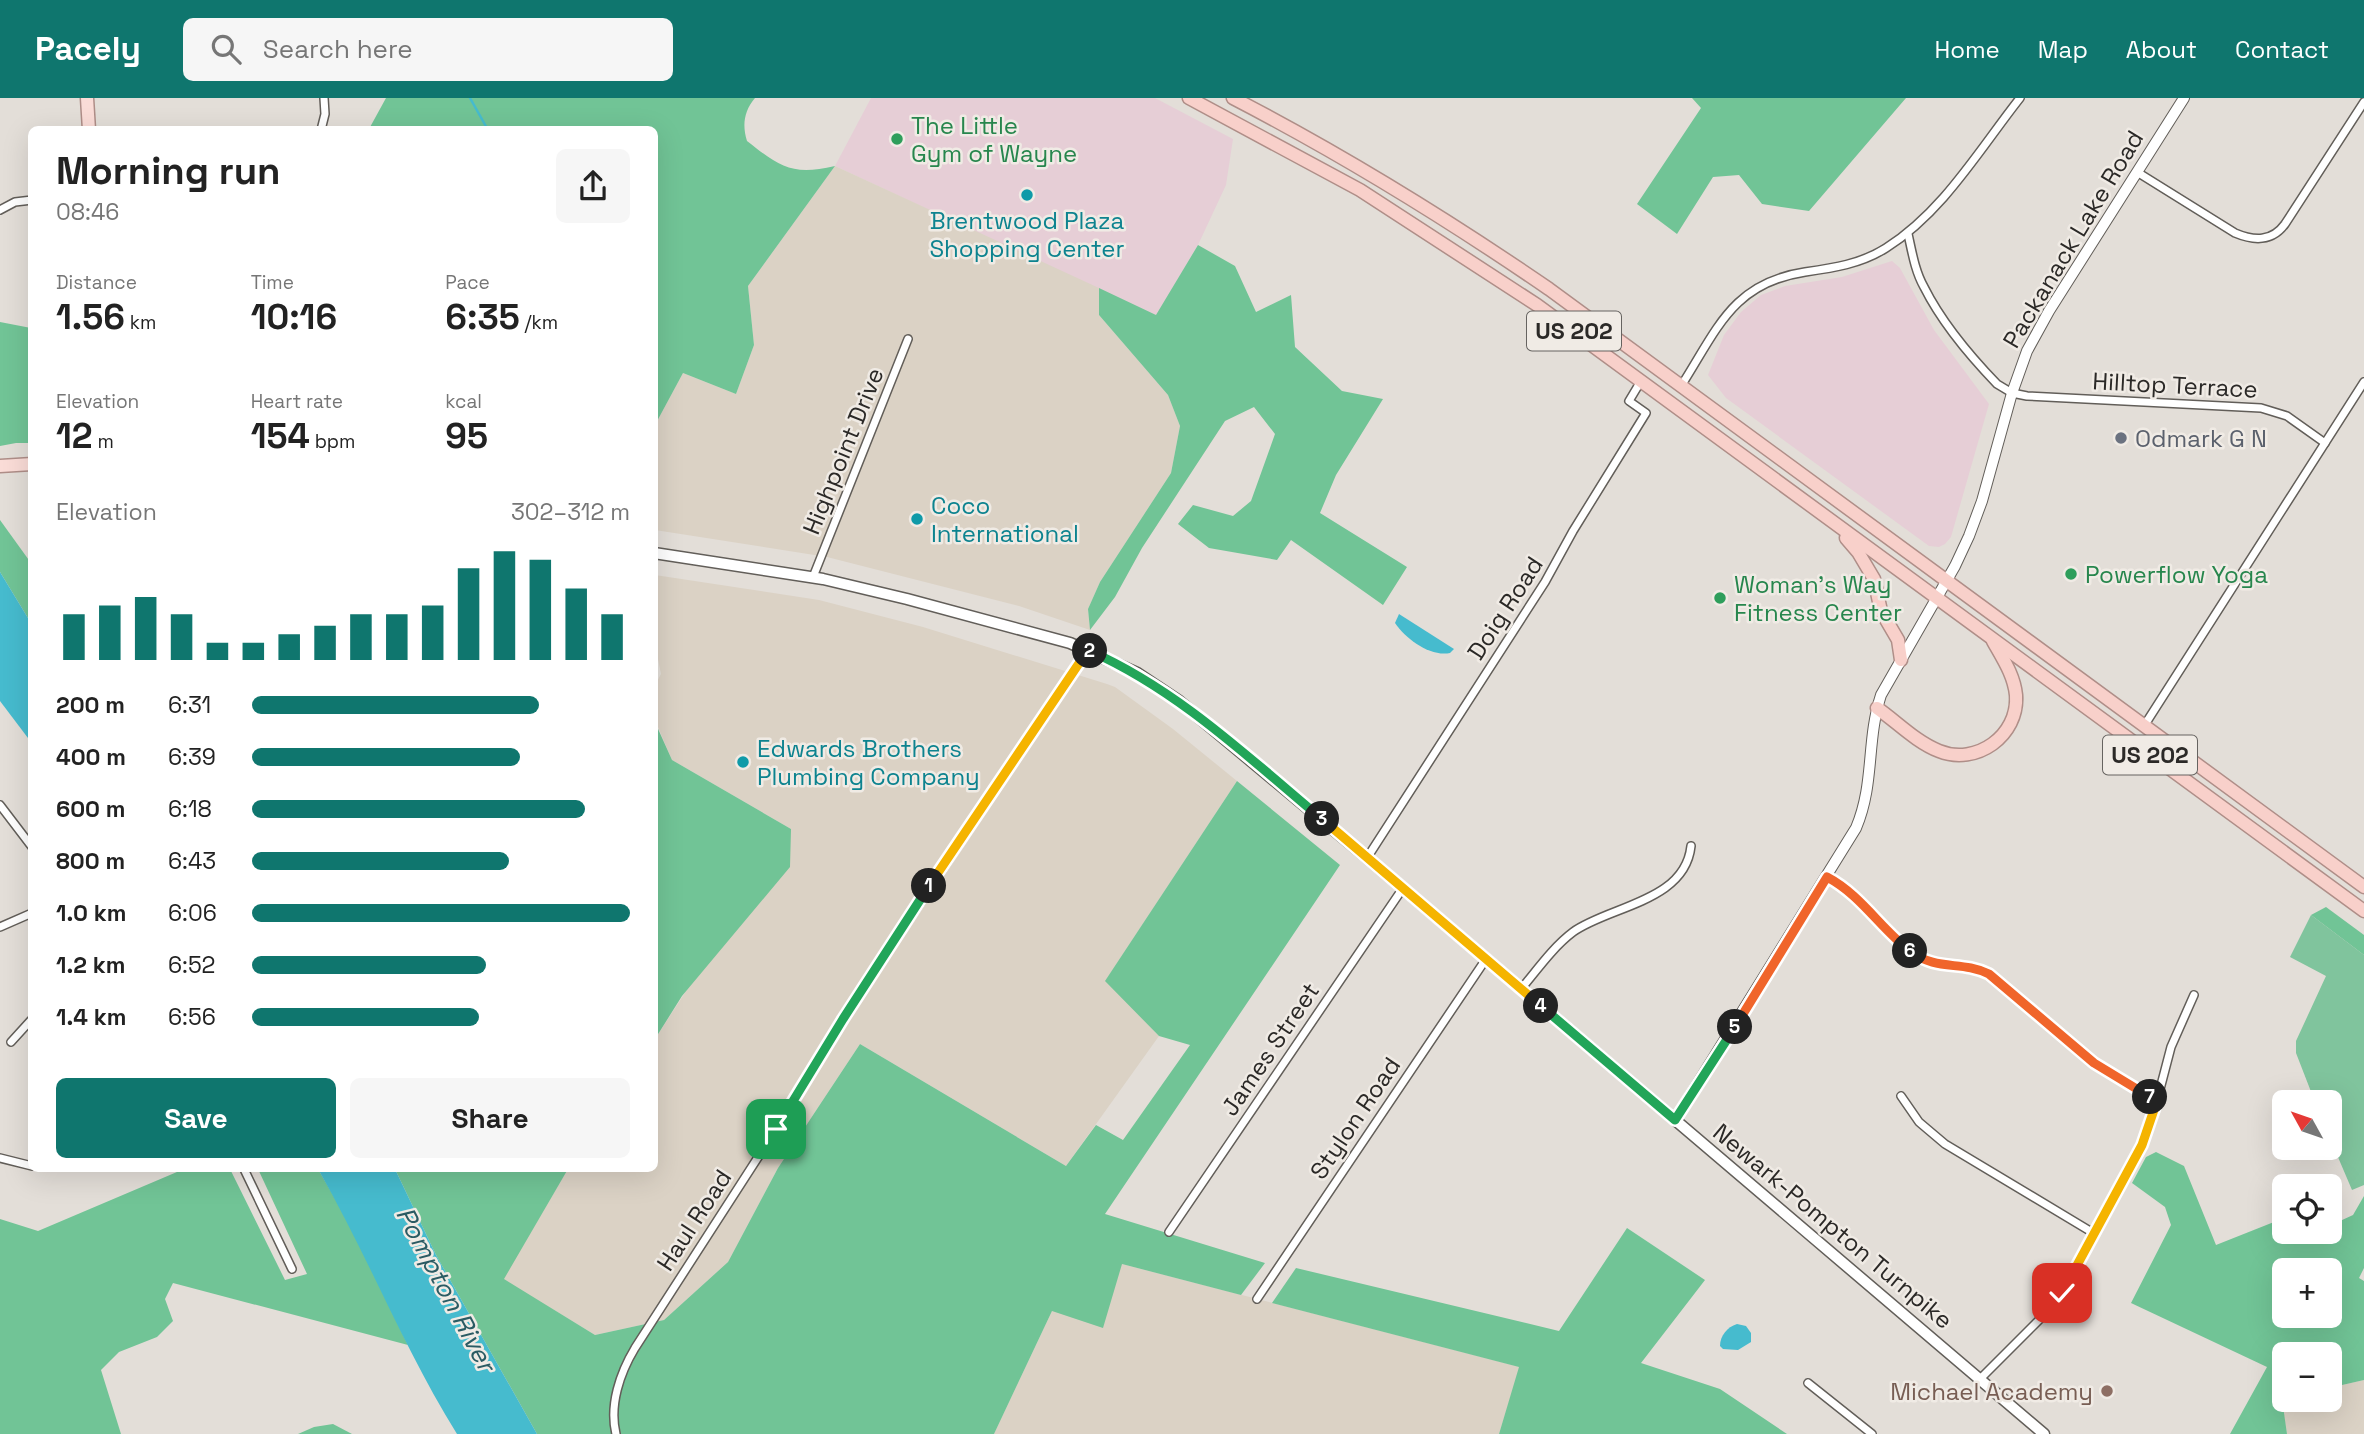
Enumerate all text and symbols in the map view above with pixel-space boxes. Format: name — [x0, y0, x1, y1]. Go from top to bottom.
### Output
search box — [183, 18, 673, 81]
text: Pacely — [35, 28, 141, 70]
icon: search — [207, 30, 245, 68]
text: Search here — [263, 32, 413, 66]
text: Home — [1934, 34, 2000, 65]
text: Map — [2038, 34, 2088, 65]
text: About — [2126, 34, 2197, 65]
text: Contact — [2235, 34, 2329, 65]
place label: The Little Gym of Wayne — [911, 110, 1077, 169]
street label: Packanack Lake Road — [1996, 125, 2150, 353]
marker: The Little Gym of Wayne — [889, 131, 905, 147]
text: Morning run — [56, 147, 281, 195]
button: share — [556, 149, 630, 223]
marker: Brentwood Plaza Shopping Center — [1019, 187, 1035, 203]
text: 08:46 — [56, 197, 119, 227]
place label: Brentwood Plaza Shopping Center — [929, 205, 1125, 264]
text: Distance — [56, 270, 137, 295]
text: Time — [251, 270, 294, 295]
text: Pace — [445, 270, 490, 295]
text: 1.56 — [56, 295, 125, 339]
text: 10:16 — [251, 295, 337, 339]
text: 6:35 — [445, 295, 520, 339]
text: km — [125, 310, 156, 335]
text: /km — [520, 310, 558, 335]
road number: US 202 — [1527, 312, 1621, 350]
street label: Highpoint Drive — [795, 363, 891, 539]
street label: Hilltop Terrace — [2092, 365, 2258, 405]
text: Elevation — [56, 389, 139, 414]
text: Heart rate — [251, 389, 343, 414]
text: kcal — [445, 389, 482, 414]
text: 12 — [56, 414, 93, 458]
text: 154 — [251, 414, 310, 458]
text: 95 — [445, 414, 488, 458]
place label: Odmark G N — [2135, 423, 2267, 454]
text: m — [93, 429, 114, 454]
text: bpm — [310, 429, 355, 454]
marker: Odmark G N — [2113, 430, 2129, 446]
place label: Coco International — [931, 490, 1079, 549]
text: Elevation — [56, 497, 157, 527]
text: 302–312 m — [511, 497, 630, 527]
marker: Coco International — [909, 511, 925, 527]
street label: Doig Road — [1460, 550, 1550, 666]
place label: Powerflow Yoga — [2085, 559, 2268, 590]
marker: Powerflow Yoga — [2063, 566, 2079, 582]
place label: Woman's Way Fitness Center — [1734, 569, 1902, 628]
marker: Woman's Way Fitness Center — [1712, 590, 1728, 606]
pin: 2 — [1072, 634, 1108, 668]
text: 2 — [1084, 638, 1095, 663]
text: 200 m — [56, 690, 125, 720]
text: 6:31 — [168, 690, 211, 720]
place label: Edwards Brothers Plumbing Company — [757, 733, 980, 792]
road number: US 202 — [2103, 736, 2197, 775]
text: 400 m — [56, 742, 126, 772]
text: 6:39 — [168, 742, 216, 772]
marker: Edwards Brothers Plumbing Company — [735, 754, 751, 770]
text: 600 m — [56, 794, 126, 824]
text: 6:18 — [168, 794, 212, 824]
pin: 3 — [1304, 802, 1340, 836]
text: 3 — [1316, 806, 1327, 831]
text: 800 m — [56, 846, 125, 876]
text: 6:43 — [168, 846, 216, 876]
pin: 1 — [912, 868, 946, 904]
text: 1 — [924, 873, 933, 898]
text: 1.0 km — [56, 898, 126, 928]
text: 6:06 — [168, 898, 217, 928]
pin: 6 — [1892, 934, 1927, 968]
text: 6 — [1904, 938, 1915, 963]
text: 1.2 km — [56, 950, 125, 980]
text: 6:52 — [168, 950, 215, 980]
street label: James Street — [1214, 976, 1326, 1122]
pin: 4 — [1524, 988, 1558, 1024]
text: 4 — [1534, 993, 1547, 1018]
text: 1.4 km — [56, 1002, 126, 1032]
text: 6:56 — [168, 1002, 216, 1032]
pin: 5 — [1718, 1010, 1752, 1044]
text: 5 — [1729, 1014, 1740, 1039]
street label: Stylon Road — [1303, 1051, 1407, 1185]
button: Save — [56, 1078, 336, 1158]
button: Share — [350, 1078, 630, 1158]
pin: 7 — [2132, 1080, 2168, 1114]
text: 7 — [2144, 1084, 2155, 1109]
north arrow — [2272, 1090, 2342, 1160]
map controls — [2272, 1090, 2342, 1412]
pin — [746, 1099, 806, 1159]
icon: arrive — [757, 1110, 795, 1148]
street label: Newark-Pompton Turnpike — [1707, 1117, 1959, 1335]
street label: Haul Road — [650, 1163, 738, 1277]
button: locate — [2272, 1174, 2342, 1244]
water label: Pompton River — [388, 1201, 505, 1380]
button: + — [2272, 1258, 2342, 1328]
pin — [2032, 1263, 2092, 1323]
icon: check — [2043, 1274, 2081, 1312]
button: − — [2272, 1342, 2342, 1412]
place label: Michael Academy — [1890, 1376, 2093, 1407]
marker: Michael Academy — [2099, 1383, 2115, 1399]

